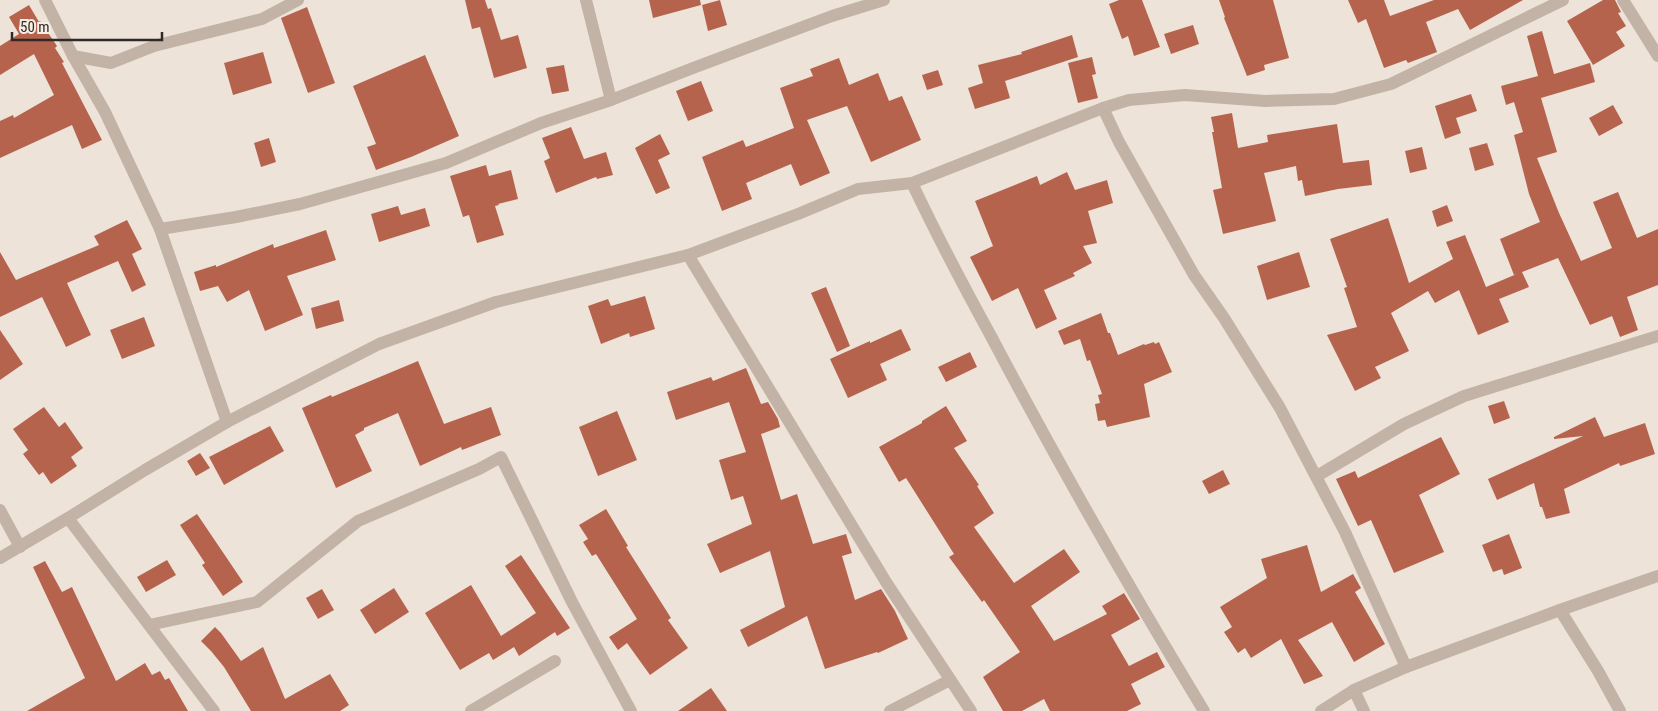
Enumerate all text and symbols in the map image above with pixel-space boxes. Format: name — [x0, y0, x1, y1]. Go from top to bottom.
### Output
scale bar — [12, 10, 162, 42]
text: 50 m — [20, 18, 50, 36]

